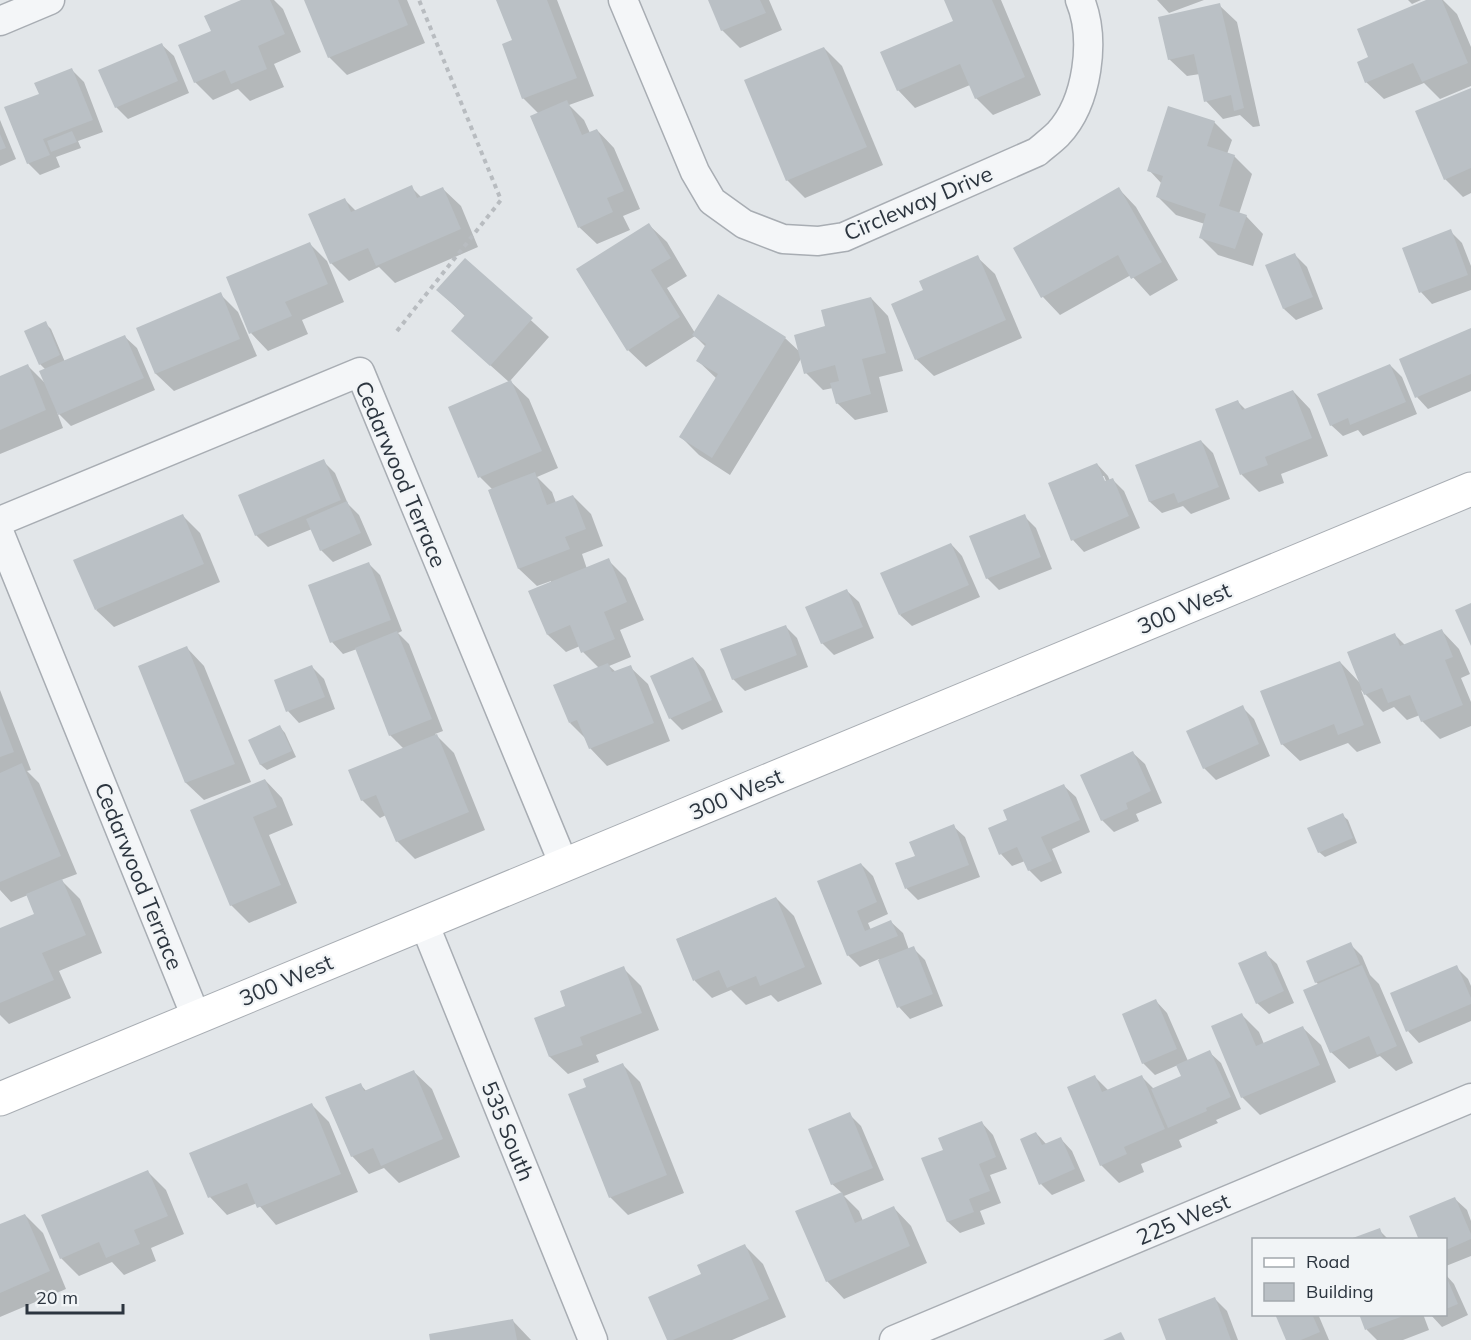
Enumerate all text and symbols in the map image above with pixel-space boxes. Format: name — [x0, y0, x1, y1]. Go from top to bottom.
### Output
street label: Circleway Drive — [840, 159, 996, 247]
street label: Cedarwood Terrace — [349, 377, 453, 571]
street label: 300 West — [1133, 576, 1235, 640]
street label: 300 West — [685, 762, 787, 826]
street label: Cedarwood Terrace — [89, 778, 189, 974]
street label: 300 West — [235, 948, 337, 1012]
street label: 535 South — [475, 1077, 541, 1185]
street label: 225 West — [1132, 1187, 1234, 1251]
legend — [1252, 1238, 1447, 1316]
text: Road — [1306, 1250, 1350, 1273]
scale bar — [27, 1277, 123, 1315]
text: Building — [1306, 1280, 1374, 1303]
text: 20 m — [36, 1286, 78, 1309]

